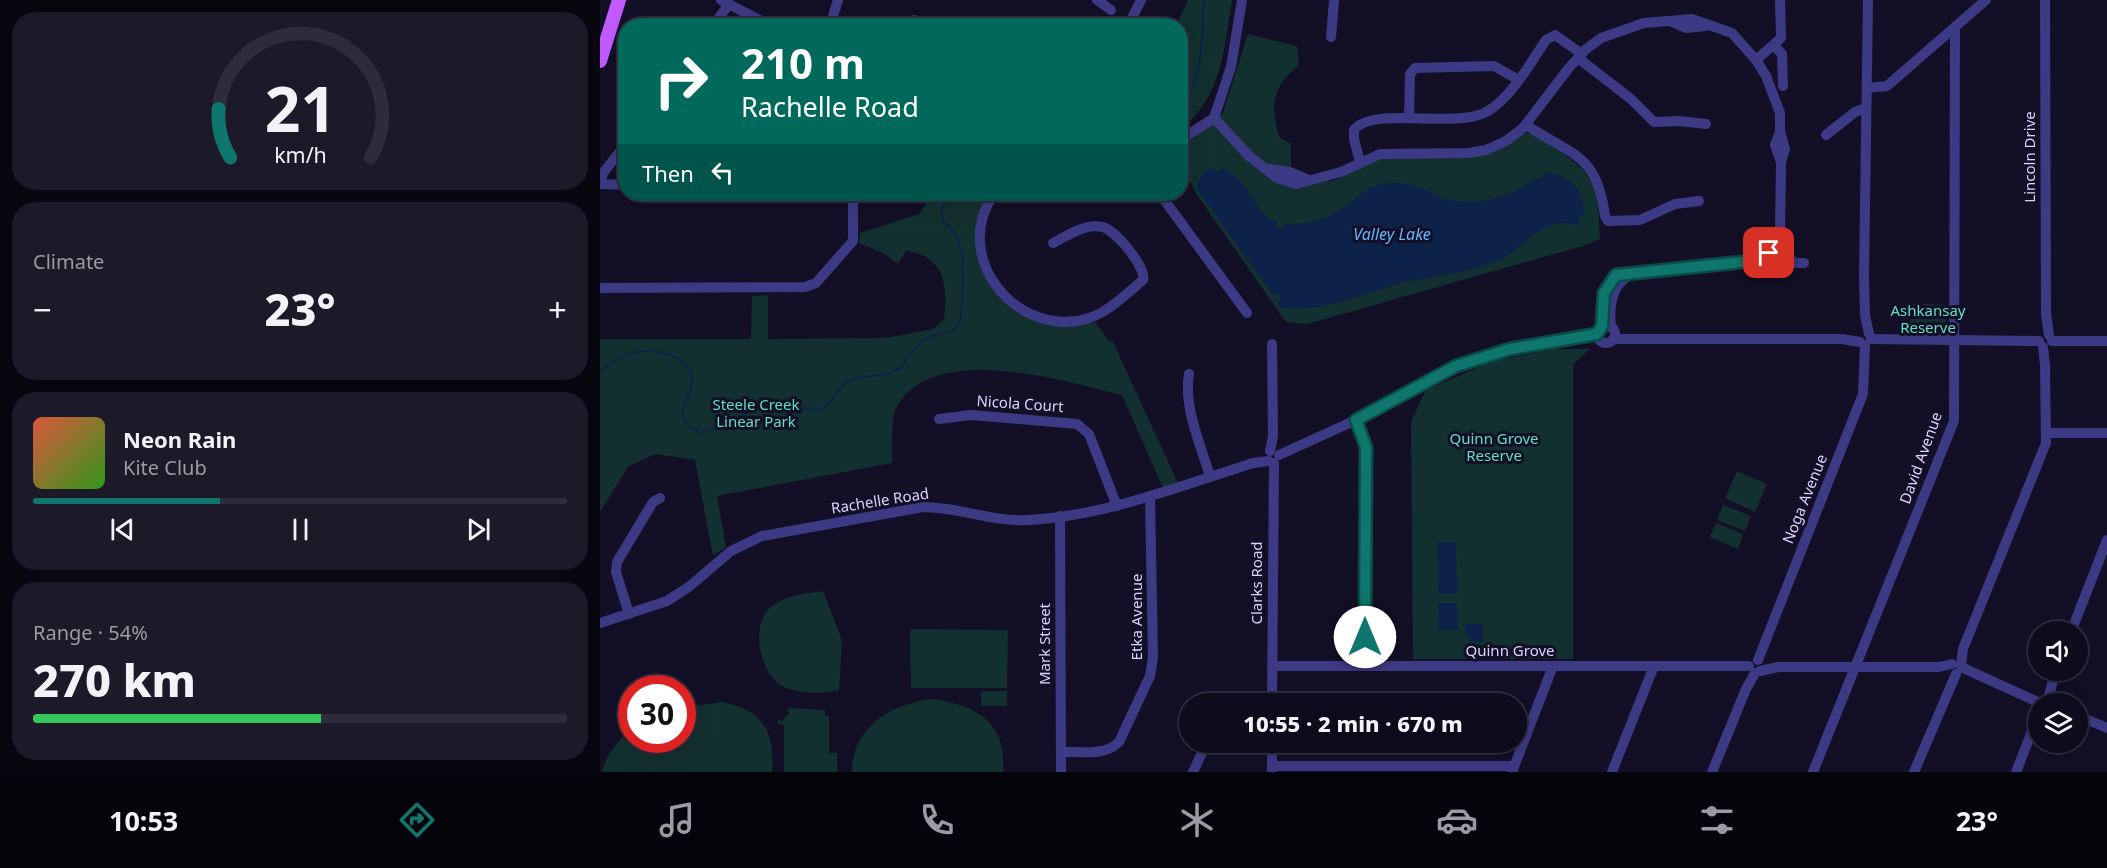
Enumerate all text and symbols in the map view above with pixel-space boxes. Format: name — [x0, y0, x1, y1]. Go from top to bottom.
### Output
text: 210 m — [741, 34, 865, 91]
icon: right — [642, 42, 720, 120]
text: 21 — [264, 65, 336, 150]
text: Rachelle Road — [741, 88, 919, 125]
street label: Lincoln Drive — [2019, 111, 2039, 203]
text: km/h — [274, 140, 326, 169]
icon: left — [706, 156, 739, 189]
text: Then — [642, 158, 694, 188]
water label: Valley Lake — [1353, 223, 1431, 245]
pin — [1743, 227, 1794, 278]
icon: arrive — [1752, 236, 1785, 269]
text: Climate — [33, 248, 104, 275]
text: 23° — [264, 278, 336, 339]
text: − — [33, 287, 52, 332]
text: + — [548, 287, 567, 332]
park label: Ashkansay Reserve — [1891, 300, 1966, 337]
street label: Nicola Court — [976, 390, 1065, 416]
park label: Steele Creek Linear Park — [712, 394, 800, 431]
street label: David Avenue — [1894, 409, 1946, 506]
text: Neon Rain — [123, 424, 236, 454]
park label: Quinn Grove Reserve — [1450, 428, 1538, 465]
street label: Noga Avenue — [1777, 451, 1831, 546]
text: Kite Club — [123, 454, 207, 481]
street label: Rachelle Road — [829, 482, 930, 518]
icon: previous — [106, 513, 139, 546]
icon: pause — [284, 513, 317, 546]
icon: next — [462, 513, 495, 546]
street label: Clarks Road — [1246, 541, 1266, 625]
street label: Etka Avenue — [1126, 574, 1146, 660]
street label: Mark Street — [1034, 602, 1054, 685]
position arrow — [1333, 605, 1397, 669]
text: Range · 54% — [33, 619, 148, 646]
map controls — [2028, 621, 2088, 753]
button: sound — [2028, 621, 2088, 681]
street label: Quinn Grove — [1466, 640, 1554, 660]
text: 270 km — [33, 649, 196, 710]
speed limit sign: 30 — [618, 675, 696, 753]
button: layers — [2028, 693, 2088, 753]
text: 10:55 · 2 min · 670 m — [1243, 708, 1463, 738]
icon: directions — [396, 799, 438, 841]
icon: music — [656, 799, 698, 841]
icon: phone — [916, 799, 958, 841]
icon: climate — [1176, 799, 1218, 841]
icon: car — [1436, 799, 1478, 841]
icon: filters — [1696, 799, 1738, 841]
text: 10:53 — [109, 802, 178, 839]
text: 23° — [1956, 802, 1998, 839]

